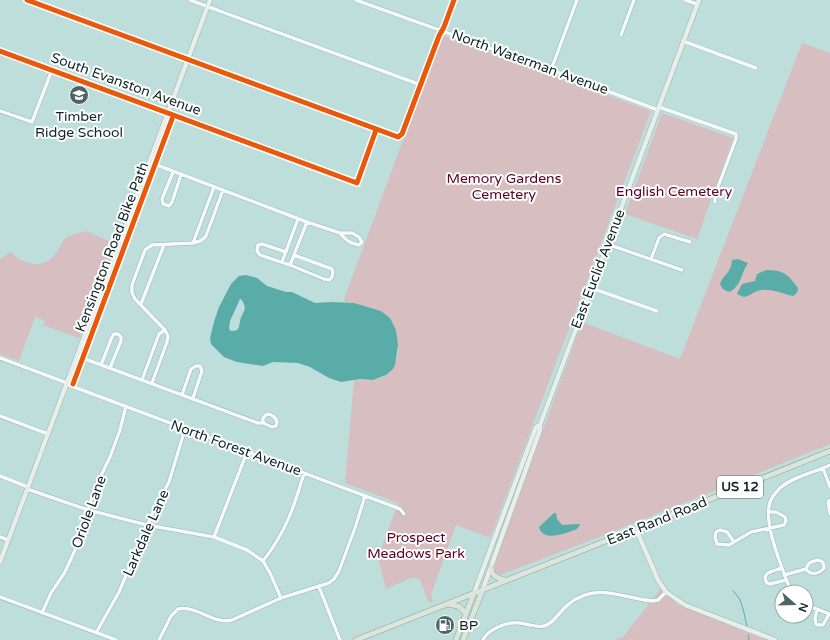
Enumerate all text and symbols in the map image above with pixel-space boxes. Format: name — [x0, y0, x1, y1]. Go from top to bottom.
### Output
street label: North Waterman Avenue — [449, 26, 611, 98]
street label: South Evanston Avenue — [49, 49, 203, 119]
school or university icon: Timber Ridge School — [68, 84, 90, 106]
place label: Timber Ridge School — [35, 108, 123, 141]
street label: Kensington Road Bike Path — [72, 160, 152, 334]
park label: Memory Gardens Cemetery — [447, 170, 562, 203]
park label: English Cemetery — [616, 183, 733, 200]
street label: East Euclid Avenue — [567, 207, 629, 331]
street label: North Forest Avenue — [168, 416, 304, 480]
street label: Oriole Lane — [68, 473, 110, 551]
road number: US 12 — [717, 476, 763, 498]
street label: Larkdale Lane — [119, 487, 173, 579]
street label: East Rand Road — [605, 493, 709, 549]
park label: Prospect Meadows Park — [367, 529, 465, 562]
north arrow — [774, 584, 814, 624]
text: N — [795, 601, 811, 614]
fuel station icon: BP — [434, 614, 456, 636]
place label: BP — [459, 617, 478, 634]

